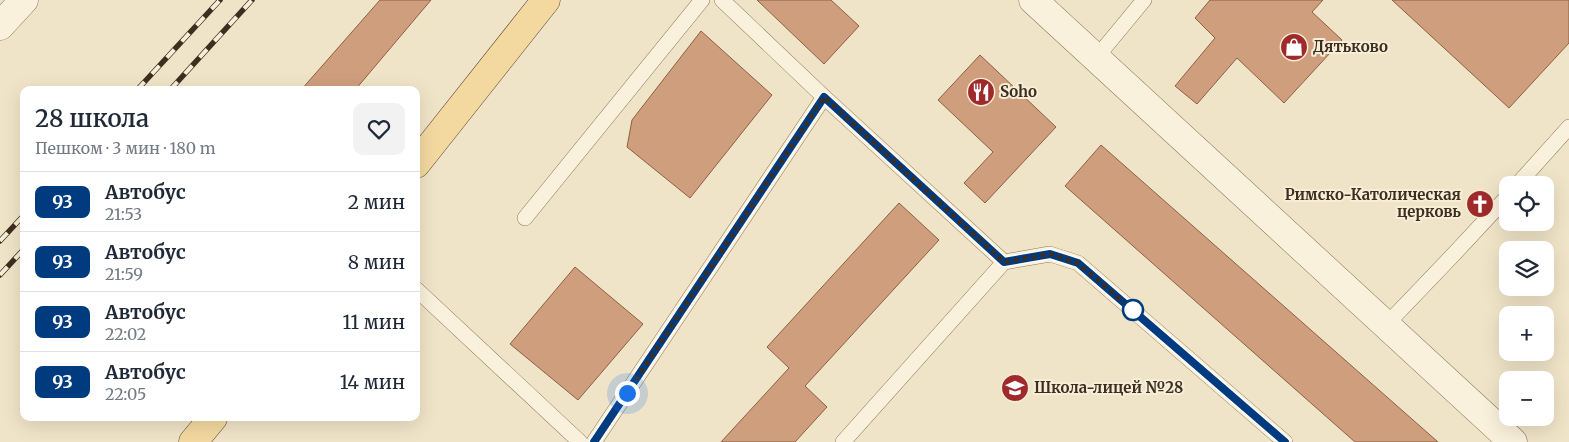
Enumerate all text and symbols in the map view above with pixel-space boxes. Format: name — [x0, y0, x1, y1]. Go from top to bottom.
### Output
shop icon: Дятьково — [1279, 32, 1309, 62]
place label: Дятьково — [1313, 37, 1388, 56]
restaurant icon: Soho — [966, 77, 996, 107]
place label: Soho — [1000, 82, 1037, 101]
text: 28 школа — [35, 103, 149, 134]
button: heart — [353, 103, 405, 155]
text: Пешком · 3 мин · 180 m — [35, 138, 216, 158]
map controls — [1499, 176, 1554, 426]
button: locate — [1499, 176, 1554, 231]
text: Автобус — [105, 180, 186, 204]
place label: Римско-Католическая церковь — [1285, 185, 1461, 221]
church icon: Римско-Католическая церковь — [1465, 189, 1495, 219]
text: 93 — [52, 190, 73, 213]
text: 2 мин — [348, 190, 405, 214]
text: 21:53 — [105, 204, 142, 224]
text: Автобус — [105, 240, 186, 264]
button: layers — [1499, 241, 1554, 296]
text: 93 — [52, 250, 73, 273]
text: 8 мин — [348, 250, 405, 274]
text: 21:59 — [105, 264, 143, 284]
unlabelled marker — [1122, 299, 1144, 321]
text: Автобус — [105, 300, 186, 324]
button: + — [1499, 306, 1554, 361]
text: 93 — [52, 310, 73, 333]
text: 11 мин — [342, 310, 405, 334]
text: 22:02 — [105, 324, 146, 344]
text: Автобус — [105, 360, 186, 384]
text: 93 — [52, 370, 73, 393]
text: 14 мин — [340, 370, 405, 394]
button: − — [1499, 371, 1554, 426]
school or university icon: Школа-лицей №28 — [1000, 373, 1030, 403]
place label: Школа-лицей №28 — [1034, 378, 1183, 397]
your location — [615, 381, 640, 406]
text: 22:05 — [105, 384, 146, 404]

